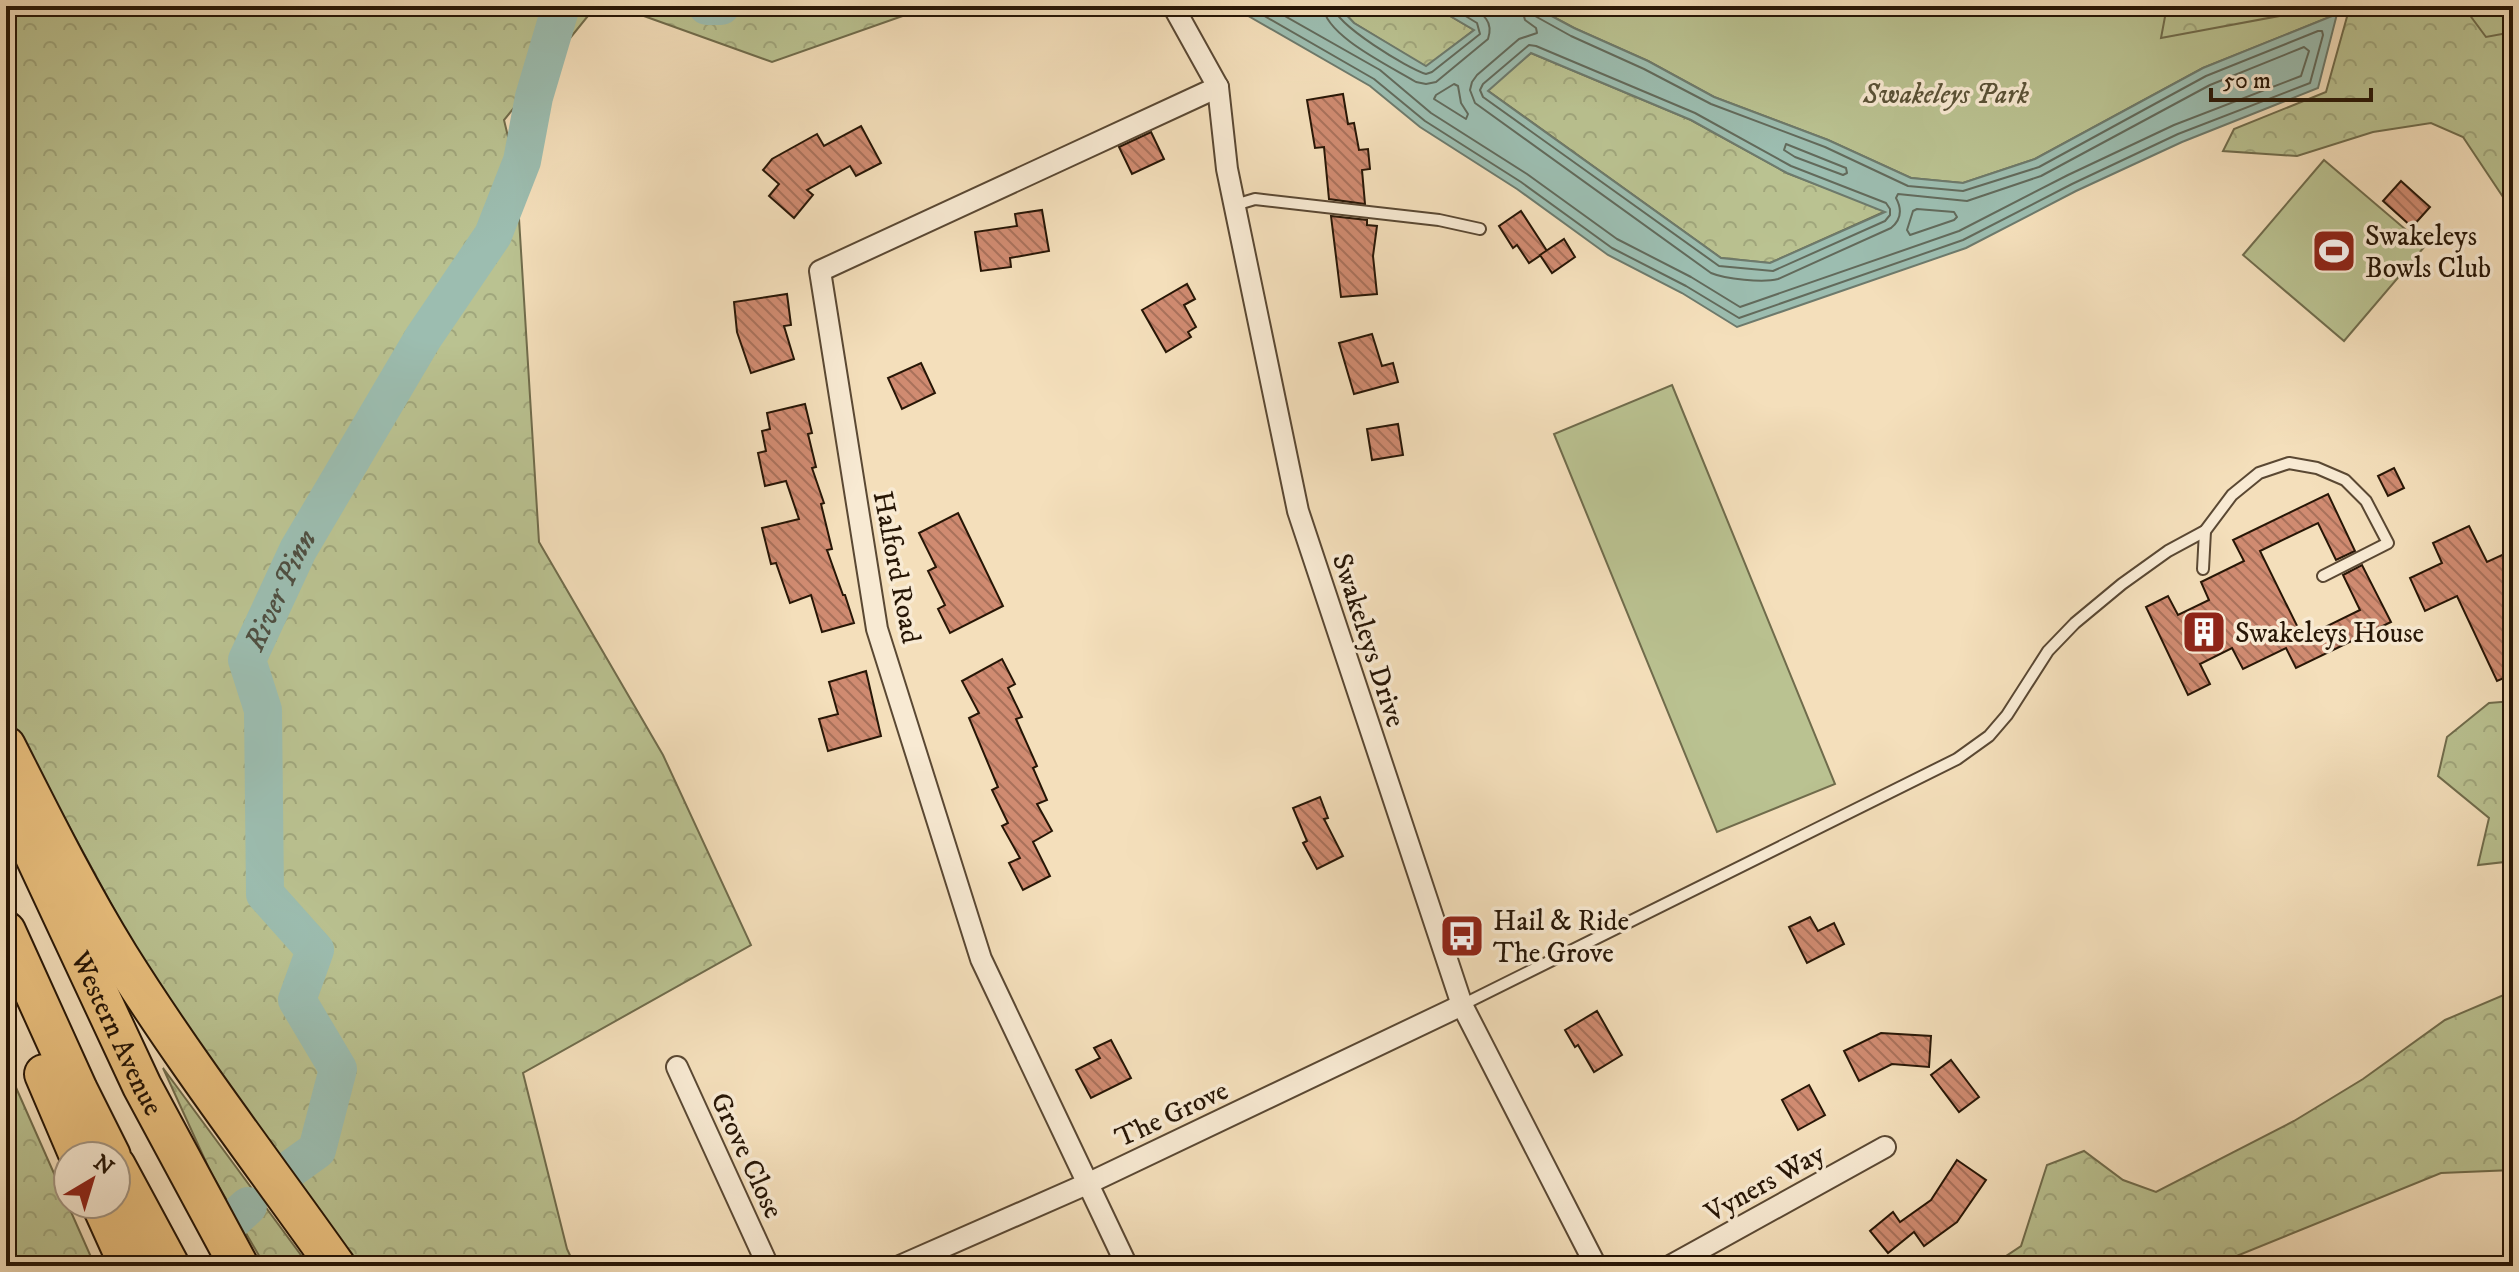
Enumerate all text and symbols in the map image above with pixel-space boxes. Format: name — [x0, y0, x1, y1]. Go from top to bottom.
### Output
scale bar — [2211, 52, 2371, 102]
text: 50 m — [2223, 66, 2271, 96]
park label: Swakeleys Park — [1862, 77, 2029, 112]
place label: Swakeleys Bowls Club — [2365, 219, 2491, 286]
sports icon: Swakeleys Bowls Club — [2310, 227, 2358, 275]
street label: Halford Road — [865, 488, 928, 646]
water label: River Pinn — [236, 523, 326, 658]
street label: Swakeleys Drive — [1324, 549, 1413, 732]
building icon: Swakeleys House — [2180, 608, 2228, 656]
place label: Swakeleys House — [2235, 616, 2424, 651]
place label: Hail & Ride The Grove — [1493, 904, 1629, 971]
bus stop icon: Hail & Ride The Grove — [1438, 912, 1486, 960]
street label: Western Avenue — [62, 945, 171, 1122]
street label: The Grove — [1109, 1073, 1234, 1156]
street label: Grove Close — [702, 1087, 791, 1224]
street label: Vyners Way — [1698, 1136, 1831, 1231]
north arrow — [52, 1140, 132, 1220]
text: N — [88, 1149, 119, 1182]

